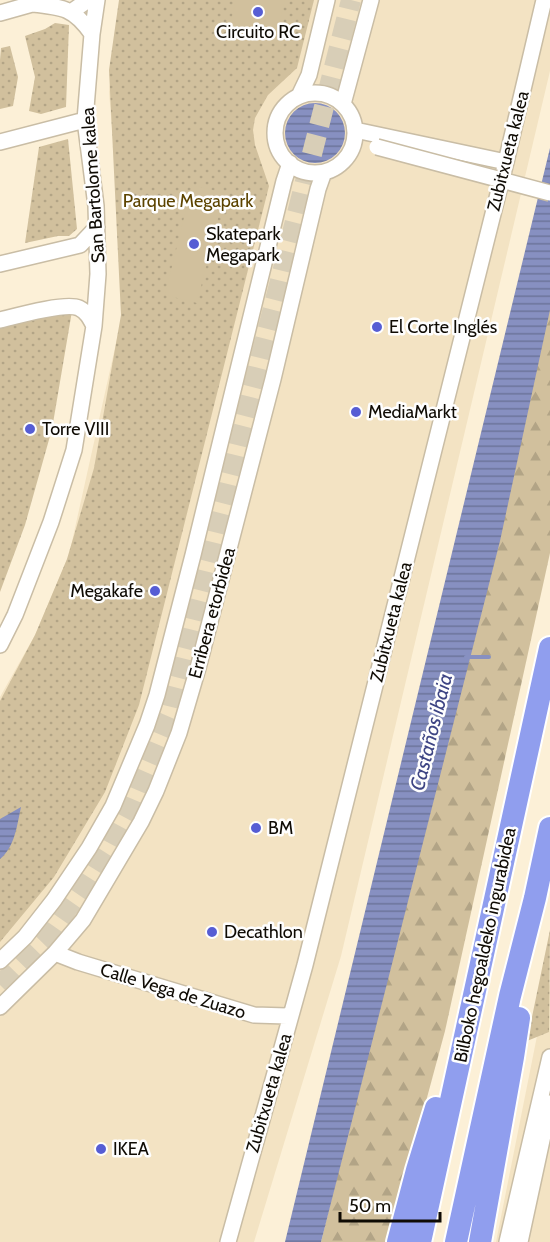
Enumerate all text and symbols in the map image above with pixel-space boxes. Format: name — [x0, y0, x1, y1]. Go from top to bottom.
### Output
marker: Circuito RC — [251, 5, 265, 19]
place label: Circuito RC — [216, 21, 300, 43]
street label: Zubitxueta kalea — [482, 88, 534, 213]
street label: San Bartolome kalea — [77, 106, 109, 264]
park label: Parque Megapark — [123, 190, 254, 212]
place label: Skatepark Megapark — [206, 223, 281, 266]
marker: Skatepark Megapark — [187, 237, 201, 251]
place label: El Corte Inglés — [389, 316, 497, 338]
marker: El Corte Inglés — [370, 320, 384, 334]
place label: MediaMarkt — [368, 401, 457, 423]
marker: MediaMarkt — [349, 405, 363, 419]
place label: Torre VIII — [42, 418, 109, 440]
marker: Torre VIII — [23, 422, 37, 436]
street label: Erribera etorbidea — [184, 545, 240, 681]
street label: Zubitxueta kalea — [365, 559, 417, 684]
place label: Megakafe — [70, 580, 143, 602]
marker: Megakafe — [148, 584, 162, 598]
water label: Castaños ibaia — [405, 671, 457, 793]
place label: BM — [268, 817, 293, 839]
marker: BM — [249, 821, 263, 835]
street label: Bilboko hegoaldeko ingurabidea — [449, 825, 521, 1065]
place label: Decathlon — [224, 921, 303, 943]
marker: Decathlon — [205, 925, 219, 939]
street label: Calle Vega de Zuazo — [98, 958, 248, 1024]
street label: Zubitxueta kalea — [241, 1030, 297, 1155]
place label: IKEA — [113, 1138, 149, 1160]
marker: IKEA — [94, 1142, 108, 1156]
scale bar — [340, 1185, 440, 1223]
text: 50 m — [349, 1195, 391, 1217]

